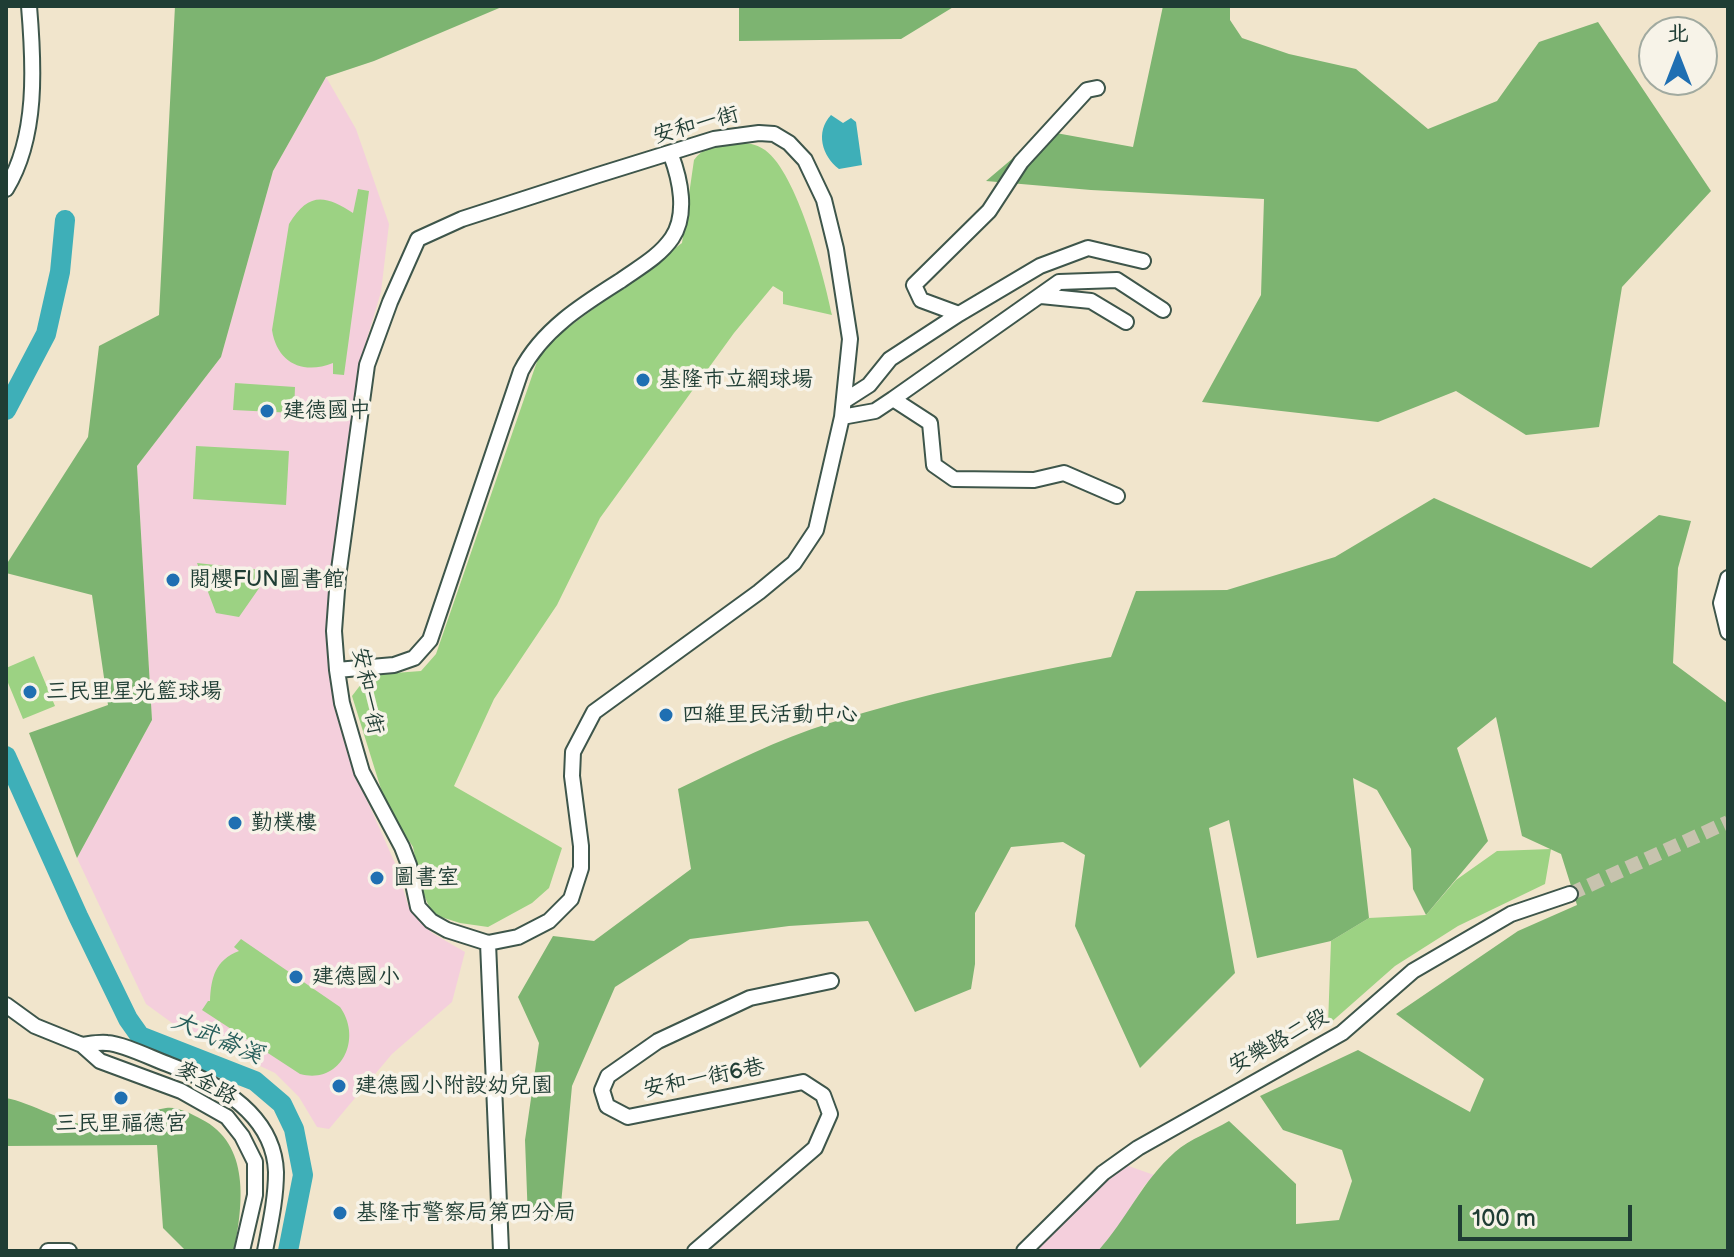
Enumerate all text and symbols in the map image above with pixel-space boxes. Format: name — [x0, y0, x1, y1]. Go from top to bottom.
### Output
north arrow — [1638, 16, 1718, 96]
text: 北 — [1667, 20, 1689, 47]
street label: 安和一街 — [650, 102, 742, 150]
place label: 基隆市立網球場 — [659, 367, 813, 393]
marker: 基隆市立網球場 — [634, 371, 652, 389]
place label: 建德國中 — [283, 398, 371, 424]
marker: 建德國中 — [258, 402, 276, 420]
place label: 閱櫻FUN圖書館 — [189, 567, 345, 593]
marker: 閱櫻FUN圖書館 — [164, 571, 182, 589]
street label: 安和一街 — [346, 645, 388, 737]
place label: 三民里星光籃球場 — [46, 679, 222, 705]
marker: 三民里星光籃球場 — [21, 683, 39, 701]
place label: 四維里民活動中心 — [682, 702, 858, 728]
marker: 四維里民活動中心 — [657, 706, 675, 724]
place label: 勤樸樓 — [251, 810, 317, 836]
marker: 勤樸樓 — [226, 814, 244, 832]
place label: 圖書室 — [393, 865, 459, 891]
marker: 圖書室 — [368, 869, 386, 887]
place label: 建德國小 — [312, 964, 400, 990]
marker: 建德國小 — [287, 968, 305, 986]
street label: 安樂路二段 — [1224, 1004, 1334, 1080]
water label: 大武崙溪 — [167, 1007, 267, 1071]
street label: 安和一街6巷 — [641, 1054, 767, 1104]
street label: 麥金路 — [171, 1056, 241, 1112]
place label: 建德國小附設幼兒園 — [355, 1073, 553, 1099]
marker: 建德國小附設幼兒園 — [330, 1077, 348, 1095]
marker: 三民里福德宮 — [112, 1089, 130, 1107]
place label: 三民里福德宮 — [55, 1111, 187, 1137]
scale bar — [1462, 1189, 1636, 1239]
place label: 基隆市警察局第四分局 — [356, 1200, 576, 1226]
marker: 基隆市警察局第四分局 — [331, 1204, 349, 1222]
text: 100 m — [1472, 1204, 1536, 1233]

